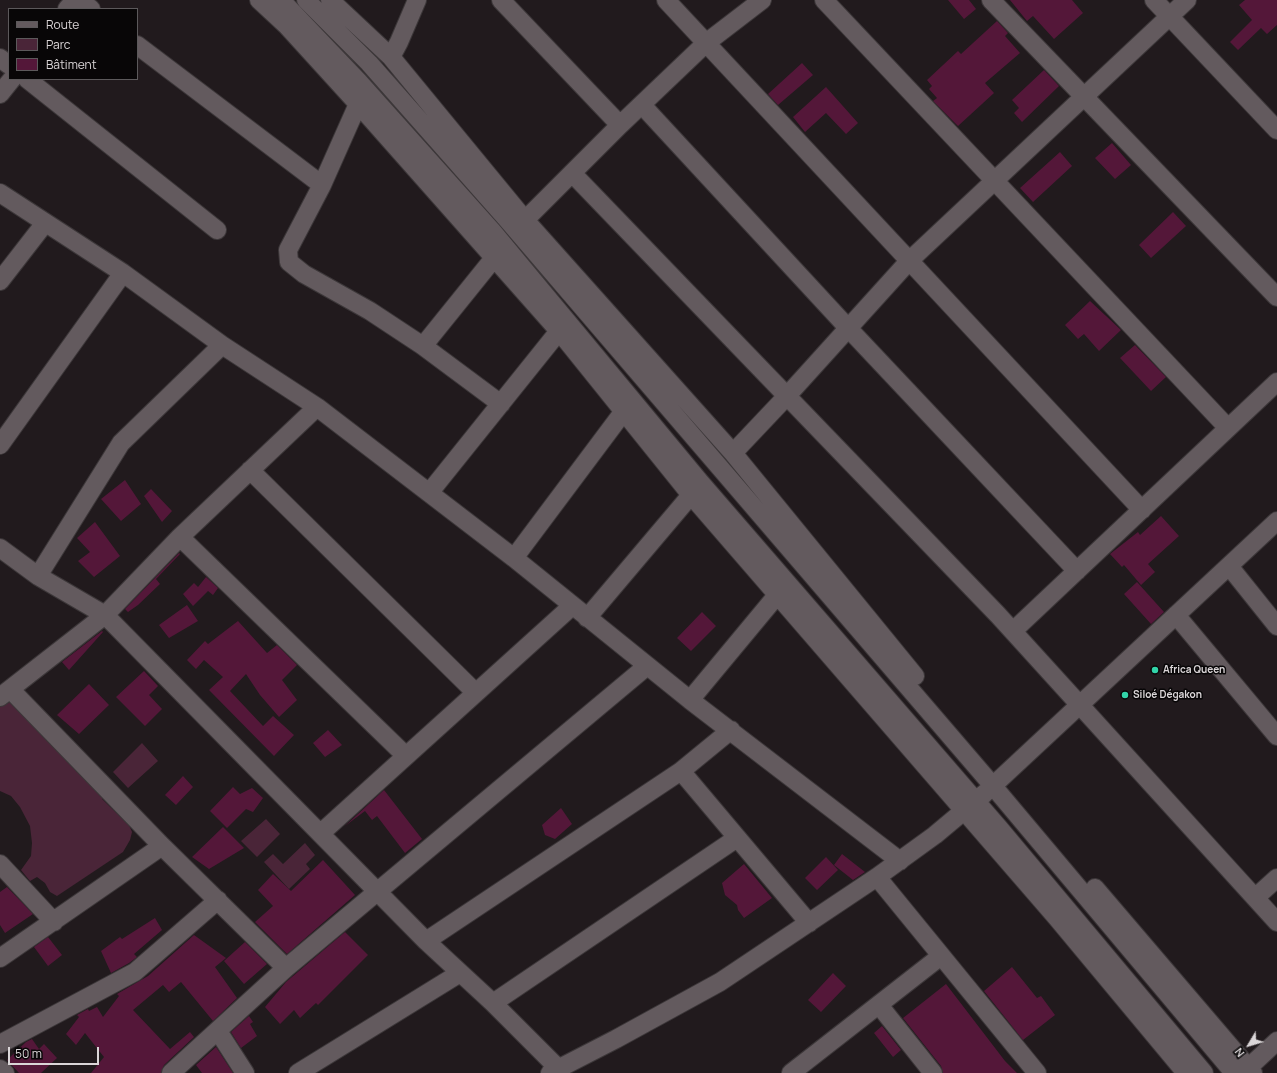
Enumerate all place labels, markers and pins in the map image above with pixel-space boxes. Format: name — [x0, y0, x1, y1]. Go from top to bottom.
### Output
place label: Africa Queen — [1163, 664, 1225, 676]
marker: Africa Queen — [1150, 665, 1160, 675]
place label: Siloé Dégakon — [1133, 689, 1202, 701]
marker: Siloé Dégakon — [1120, 690, 1130, 700]

